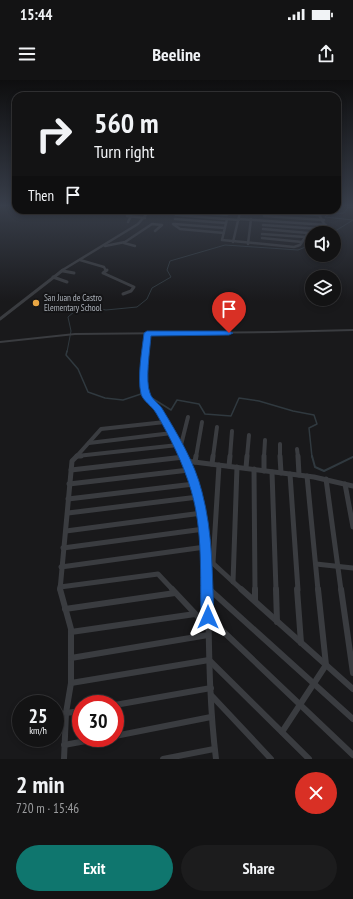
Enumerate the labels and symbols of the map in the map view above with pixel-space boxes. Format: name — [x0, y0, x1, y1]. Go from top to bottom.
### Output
place label: San Juan de Castro Elementary School — [44, 292, 103, 313]
pin — [212, 292, 246, 333]
marker: San Juan de Castro Elementary School — [31, 298, 41, 308]
position arrow — [187, 596, 229, 638]
speed limit sign: 30 — [72, 695, 124, 747]

